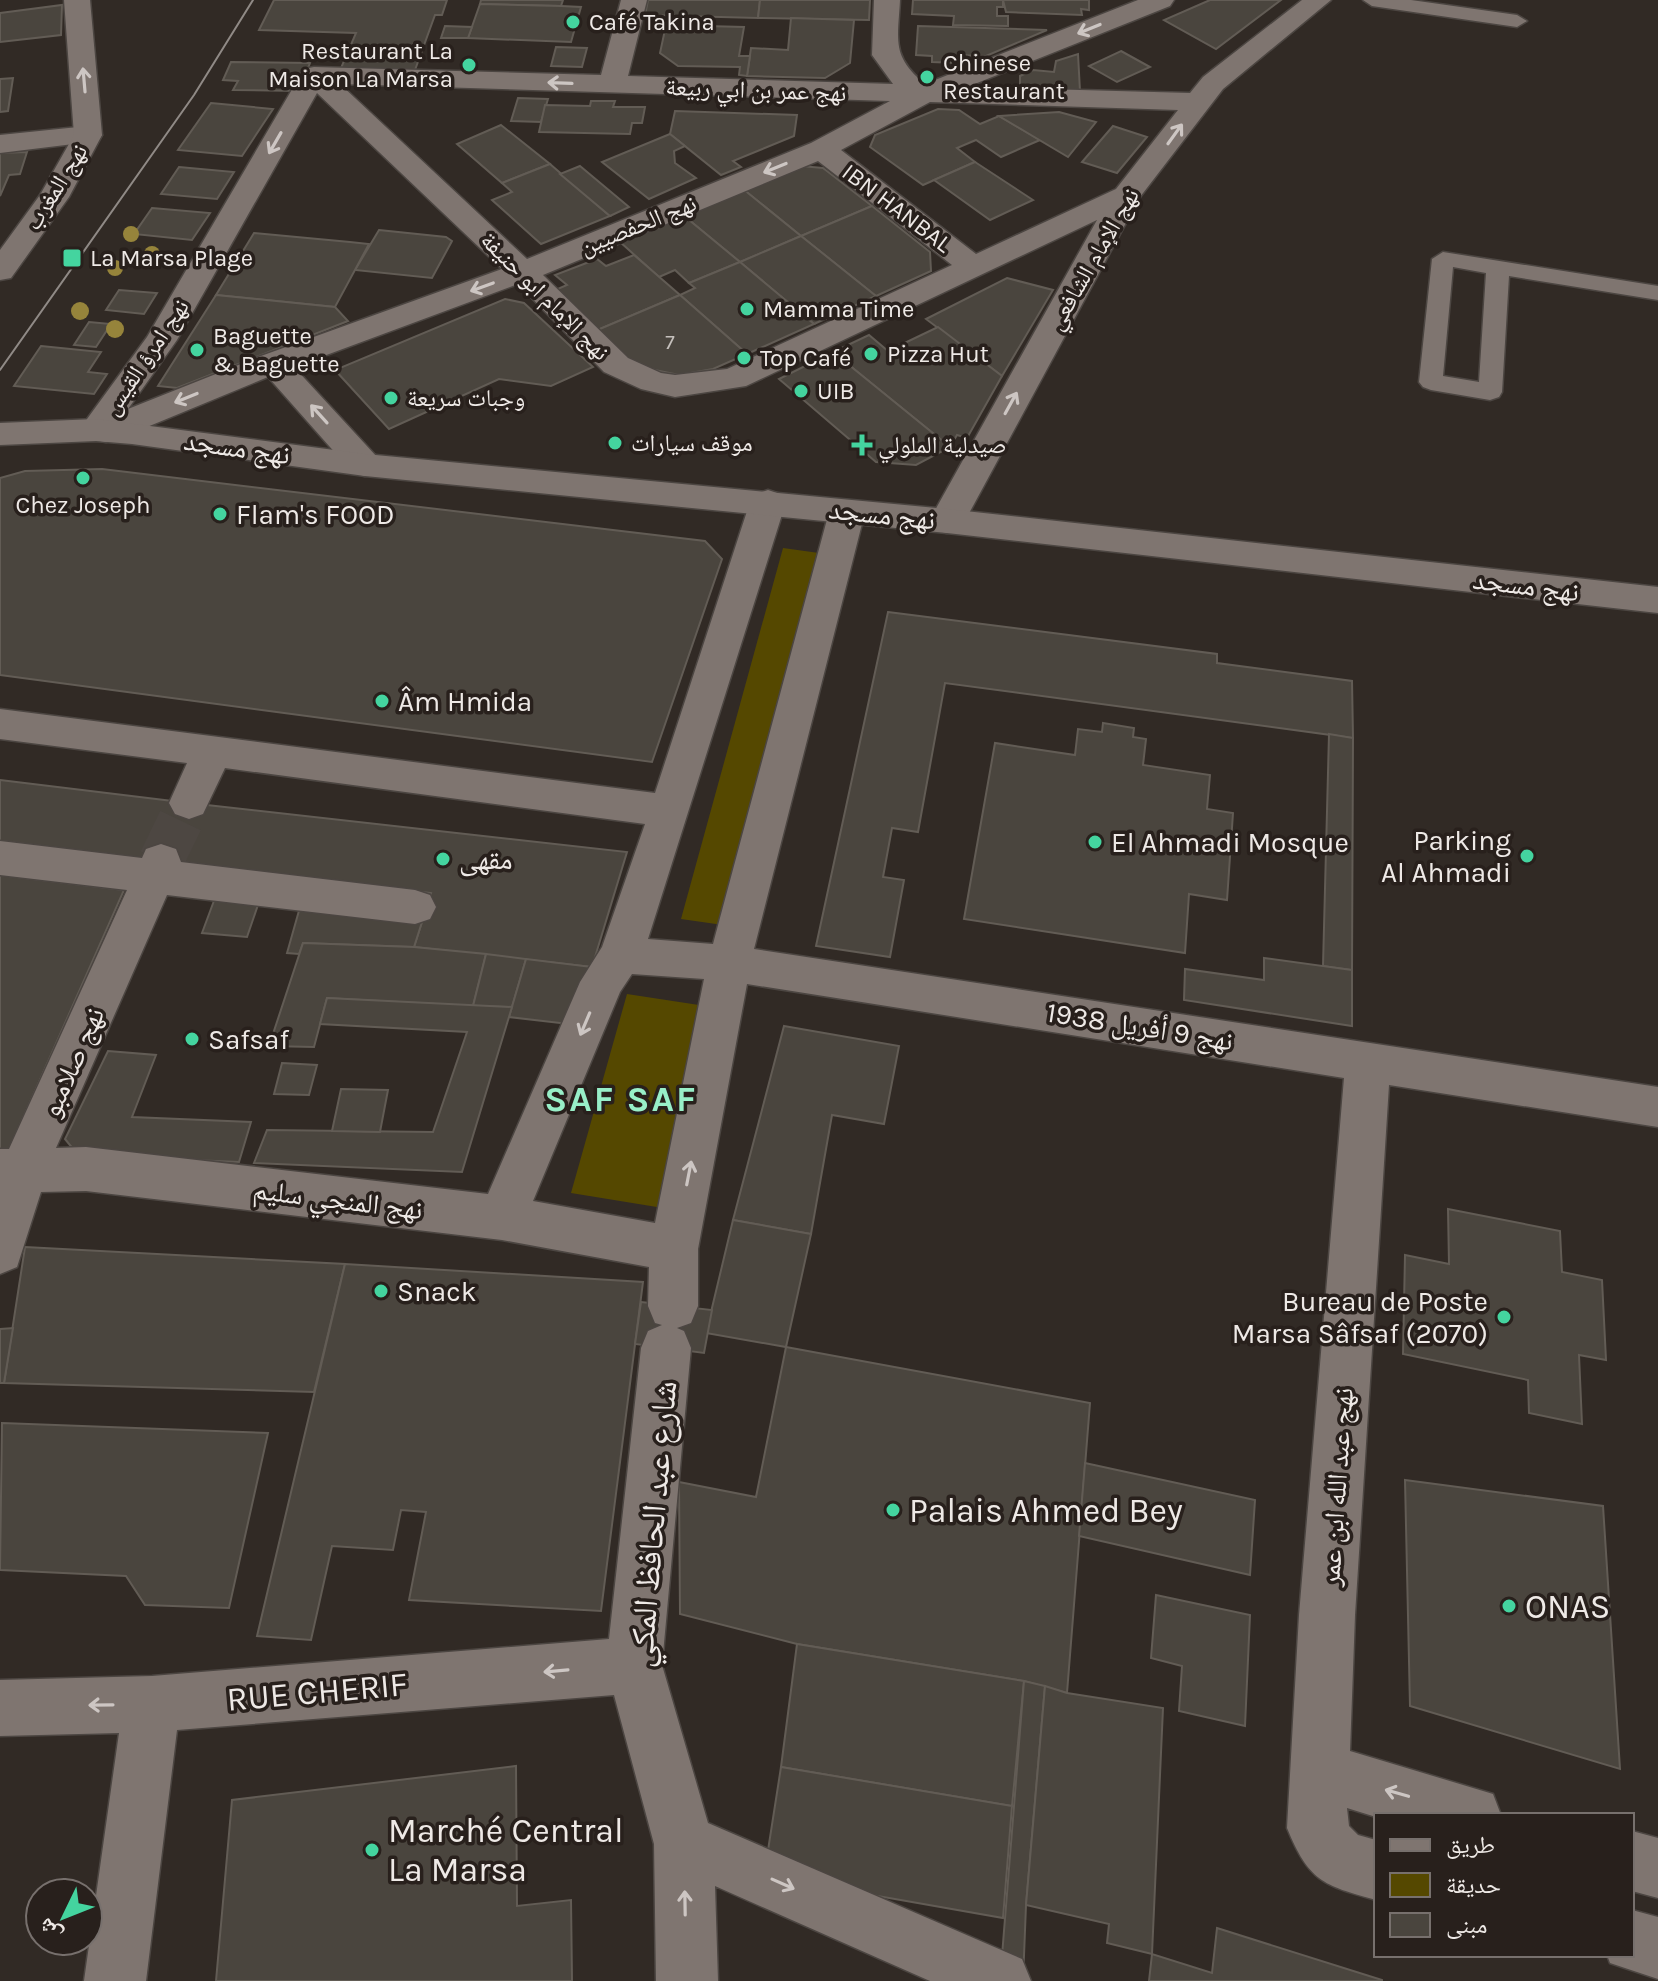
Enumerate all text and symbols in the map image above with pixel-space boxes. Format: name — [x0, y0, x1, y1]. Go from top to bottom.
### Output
place label: Café Takina — [589, 8, 715, 36]
marker: Café Takina — [564, 13, 582, 31]
one-way arrow — [1077, 23, 1102, 37]
place label: Restaurant La Maison La Marsa — [268, 37, 453, 93]
place label: Chinese Restaurant — [943, 49, 1065, 105]
marker: Restaurant La Maison La Marsa — [460, 56, 478, 74]
one-way arrow — [76, 67, 91, 94]
marker: Chinese Restaurant — [918, 68, 936, 86]
street label: نهج عمر بن ابي ربيعة — [665, 73, 847, 112]
one-way arrow — [547, 76, 574, 91]
one-way arrow — [1167, 123, 1183, 145]
one-way arrow — [267, 131, 283, 154]
street label: نهج المغرب — [19, 139, 94, 236]
street label: IBN HANBAL — [837, 158, 958, 259]
one-way arrow — [763, 162, 788, 177]
street label: نهج الإمام الشافعي — [1041, 183, 1149, 338]
street label: نهج الحفصيين — [576, 189, 701, 262]
street label: نهج الإمام ابو حنيفة — [473, 226, 615, 368]
place label: La Marsa Plage — [90, 244, 253, 272]
marker: La Marsa Plage — [61, 247, 83, 269]
one-way arrow — [470, 281, 495, 295]
street label: نهج امرؤ القيس — [97, 294, 196, 421]
place label: Mamma Time — [763, 295, 914, 323]
marker: Mamma Time — [738, 300, 756, 318]
place label: Baguette & Baguette — [213, 322, 340, 378]
house number: 7 — [665, 331, 675, 354]
place label: Pizza Hut — [887, 340, 989, 368]
marker: Baguette & Baguette — [188, 341, 206, 359]
place label: Top Café — [760, 344, 851, 372]
marker: Pizza Hut — [862, 345, 880, 363]
marker: Top Café — [735, 349, 753, 367]
place label: UIB — [817, 377, 854, 405]
marker: UIB — [792, 382, 810, 400]
place label: وجبات سريعة — [407, 384, 525, 412]
marker: وجبات سريعة — [382, 389, 400, 407]
one-way arrow — [174, 392, 199, 406]
one-way arrow — [1004, 392, 1020, 416]
one-way arrow — [310, 404, 328, 424]
street label: نهج مسجد — [182, 424, 292, 472]
place label: موقف سيارات — [631, 429, 753, 457]
place label: صيدلية الملولي — [878, 431, 1007, 464]
marker: موقف سيارات — [606, 434, 624, 452]
marker: صيدلية الملولي — [853, 436, 871, 454]
marker: Chez Joseph — [74, 469, 92, 487]
place label: Chez Joseph — [16, 491, 150, 519]
street label: نهج مسجد — [827, 492, 937, 537]
place label: Flam's FOOD — [236, 498, 395, 531]
marker: Flam's FOOD — [211, 505, 229, 523]
street label: نهج مسجد — [1471, 563, 1581, 609]
place label: Âm Hmida — [398, 685, 532, 718]
marker: Âm Hmida — [373, 692, 391, 710]
place label: Parking Al Ahmadi — [1381, 824, 1511, 889]
place label: El Ahmadi Mosque — [1111, 826, 1349, 859]
marker: El Ahmadi Mosque — [1086, 833, 1104, 851]
place label: مقهى — [459, 843, 513, 877]
marker: Parking Al Ahmadi — [1518, 847, 1536, 865]
marker: مقهى — [434, 850, 452, 868]
street label: نهج 9 أفريل 1938 — [1044, 995, 1236, 1059]
street label: نهج صلامبو — [34, 1002, 112, 1123]
one-way arrow — [576, 1011, 591, 1036]
place label: Safsaf — [208, 1023, 289, 1056]
marker: Safsaf — [183, 1030, 201, 1048]
district label: SAF SAF — [544, 1078, 698, 1120]
one-way arrow — [682, 1160, 697, 1186]
street label: نهج المنجي سليم — [250, 1173, 425, 1232]
place label: Snack — [397, 1275, 476, 1308]
marker: Snack — [372, 1282, 390, 1300]
place label: Bureau de Poste Marsa Sâfsaf (2070) — [1232, 1285, 1488, 1350]
marker: Bureau de Poste Marsa Sâfsaf (2070) — [1495, 1308, 1513, 1326]
street label: شارع عبد الحافظ المكي — [621, 1379, 692, 1670]
street label: نهج عبد الله ابن عمر — [1313, 1387, 1361, 1589]
place label: Palais Ahmed Bey — [909, 1491, 1183, 1531]
marker: Palais Ahmed Bey — [884, 1501, 902, 1519]
place label: ONAS — [1525, 1587, 1610, 1627]
marker: ONAS — [1500, 1597, 1518, 1615]
street label: RUE CHERIF — [225, 1664, 409, 1720]
one-way arrow — [543, 1664, 570, 1679]
one-way arrow — [88, 1698, 115, 1713]
one-way arrow — [1385, 1785, 1411, 1800]
place label: Marché Central La Marsa — [388, 1811, 624, 1890]
legend — [1374, 1813, 1634, 1957]
text: طريق — [1446, 1831, 1495, 1859]
marker: Marché Central La Marsa — [363, 1841, 381, 1859]
text: حديقة — [1446, 1871, 1501, 1899]
north arrow — [24, 1877, 104, 1957]
one-way arrow — [770, 1877, 794, 1892]
one-way arrow — [678, 1890, 693, 1917]
text: مبنى — [1446, 1911, 1487, 1939]
text: ش — [33, 1913, 68, 1947]

